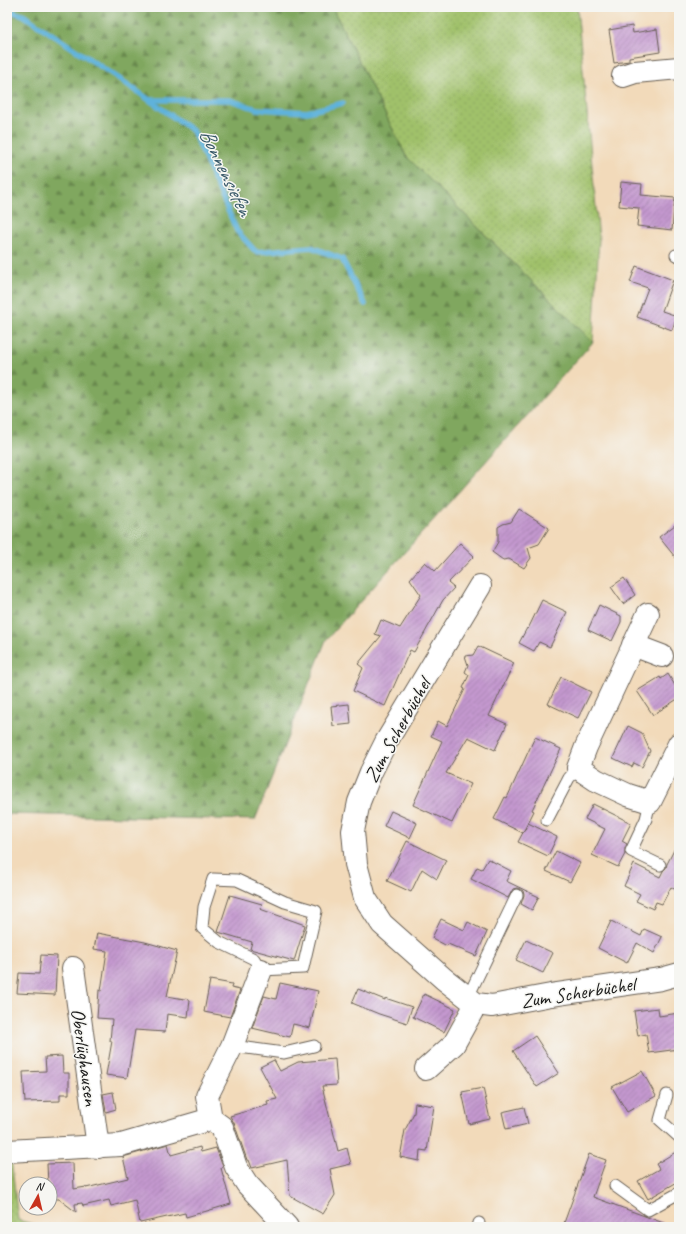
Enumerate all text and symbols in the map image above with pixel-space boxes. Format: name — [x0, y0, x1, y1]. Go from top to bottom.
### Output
water label: Bonnensiefen — [194, 124, 259, 222]
street label: Zum Scherbüchel — [359, 671, 438, 787]
street label: Zum Scherbüchel — [519, 971, 640, 1014]
street label: Oberlüghausen — [65, 1007, 104, 1108]
north arrow — [18, 1176, 58, 1216]
text: N — [35, 1179, 46, 1194]

